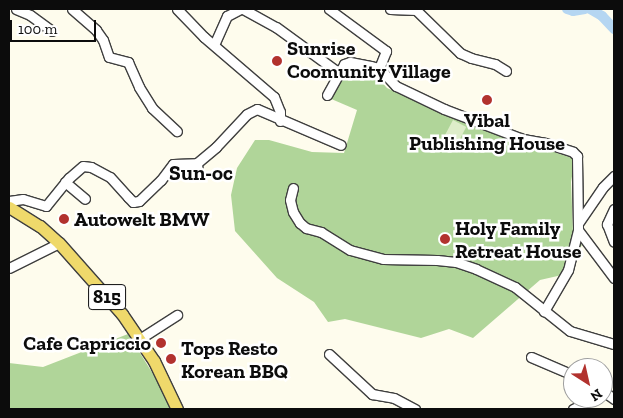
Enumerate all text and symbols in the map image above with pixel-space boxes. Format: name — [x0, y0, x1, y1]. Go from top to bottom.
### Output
scale bar — [12, 10, 99, 42]
text: 100 m — [18, 20, 57, 38]
place label: Sunrise Coomunity Village — [287, 37, 452, 84]
marker: Sunrise Coomunity Village — [271, 55, 283, 67]
marker: Vibal Publishing House — [481, 94, 493, 106]
place label: Vibal Publishing House — [409, 108, 565, 155]
district label: Sun-oc — [169, 160, 233, 186]
place label: Autowelt BMW — [74, 207, 210, 231]
marker: Autowelt BMW — [58, 213, 70, 225]
place label: Holy Family Retreat House — [455, 216, 581, 263]
marker: Holy Family Retreat House — [439, 233, 451, 245]
road number: 815 — [87, 280, 127, 314]
place label: Cafe Capriccio — [23, 331, 151, 355]
place label: Tops Resto Korean BBQ — [181, 336, 288, 383]
marker: Cafe Capriccio — [155, 337, 167, 349]
marker: Tops Resto Korean BBQ — [165, 353, 177, 365]
north arrow — [563, 358, 613, 408]
text: N — [587, 385, 606, 405]

